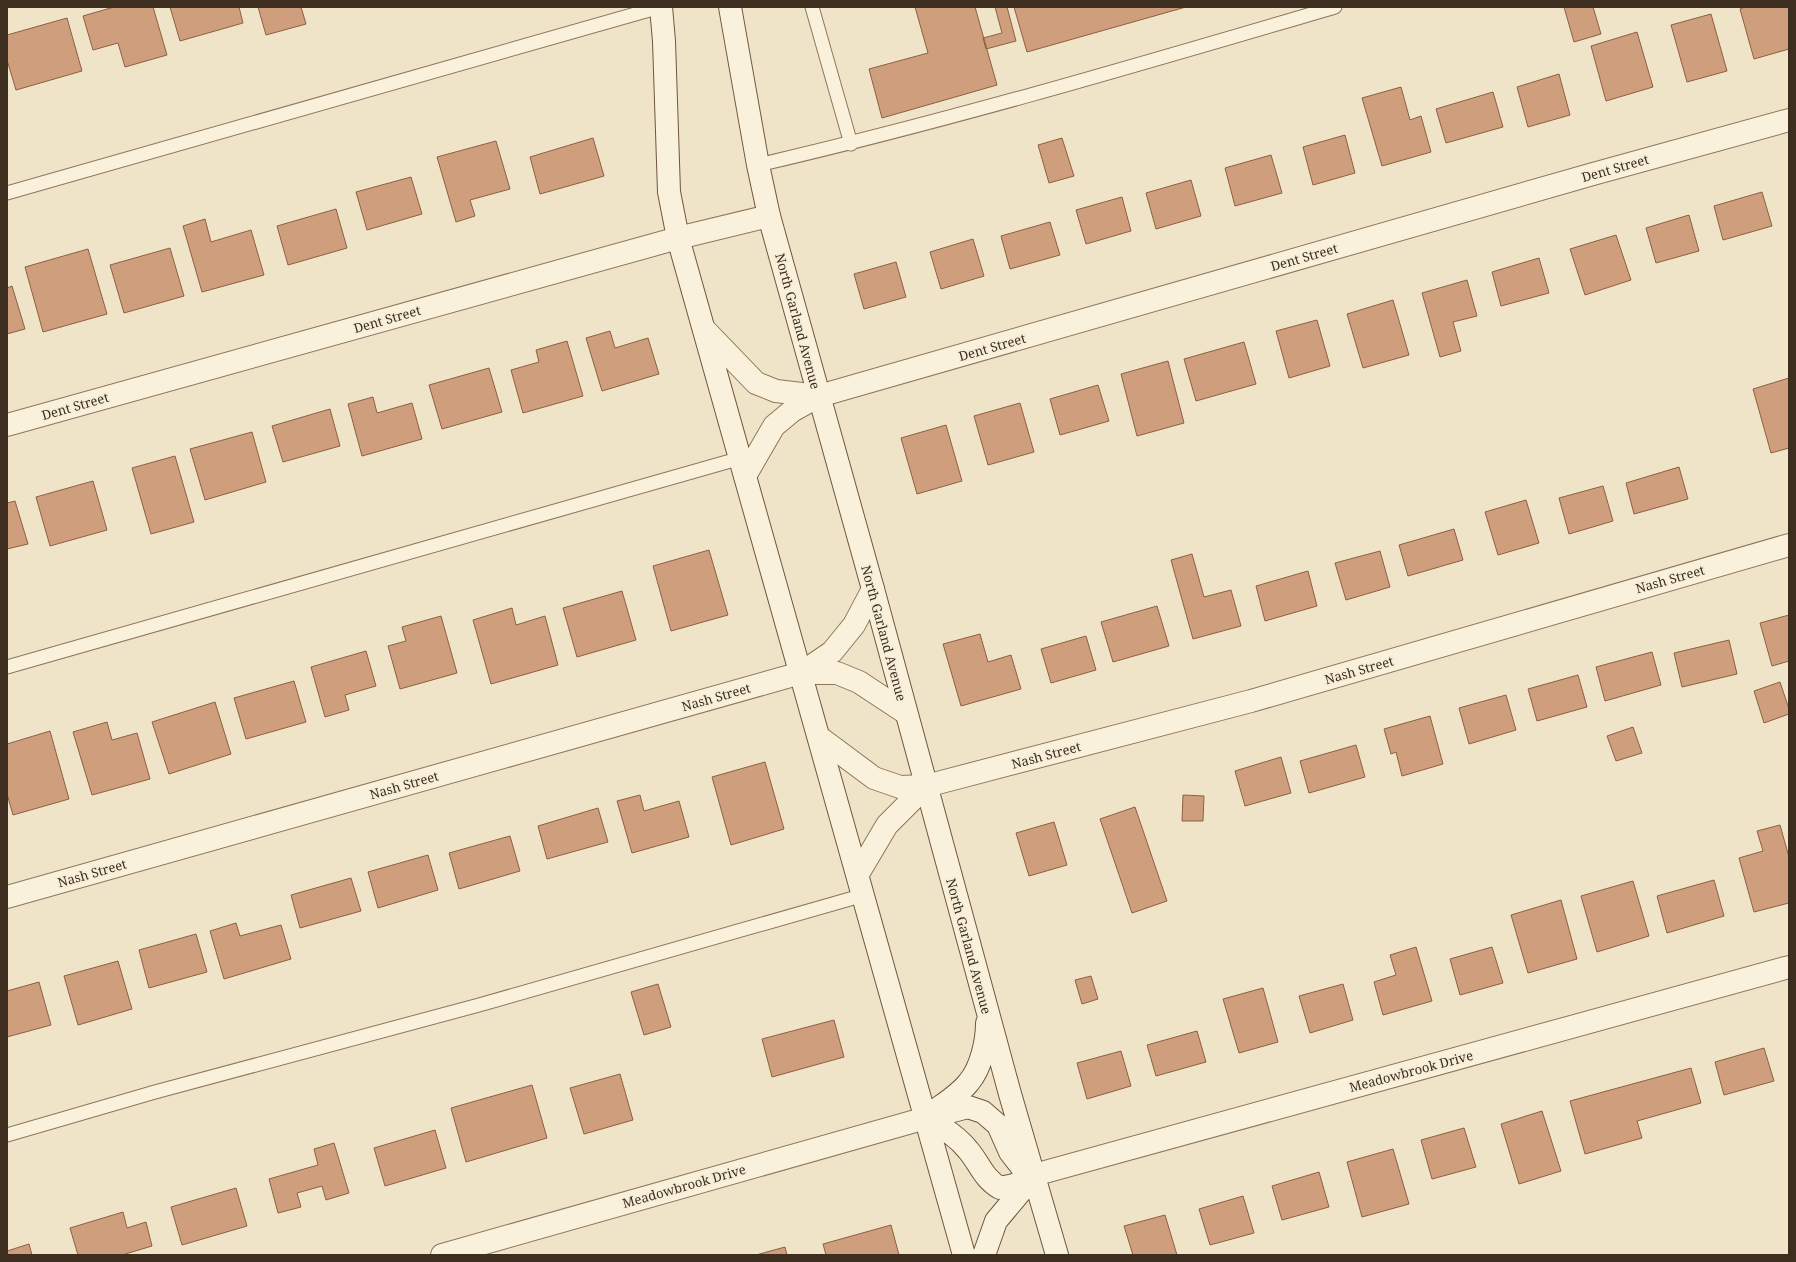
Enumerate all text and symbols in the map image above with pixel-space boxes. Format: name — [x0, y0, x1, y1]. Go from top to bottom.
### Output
street label: Dent Street — [1579, 150, 1651, 186]
street label: Dent Street — [1268, 239, 1340, 275]
street label: North Garland Avenue — [771, 251, 825, 391]
street label: Dent Street — [351, 301, 423, 337]
street label: Dent Street — [956, 329, 1028, 365]
street label: Dent Street — [39, 388, 111, 424]
street label: Nash Street — [1633, 560, 1707, 597]
street label: North Garland Avenue — [857, 563, 911, 703]
street label: Nash Street — [1322, 651, 1396, 688]
street label: Nash Street — [679, 678, 753, 715]
street label: Nash Street — [1009, 737, 1083, 773]
street label: Nash Street — [367, 766, 441, 803]
street label: Nash Street — [55, 854, 129, 891]
street label: North Garland Avenue — [942, 876, 996, 1016]
street label: Meadowbrook Drive — [1347, 1046, 1475, 1096]
street label: Meadowbrook Drive — [620, 1160, 748, 1212]

